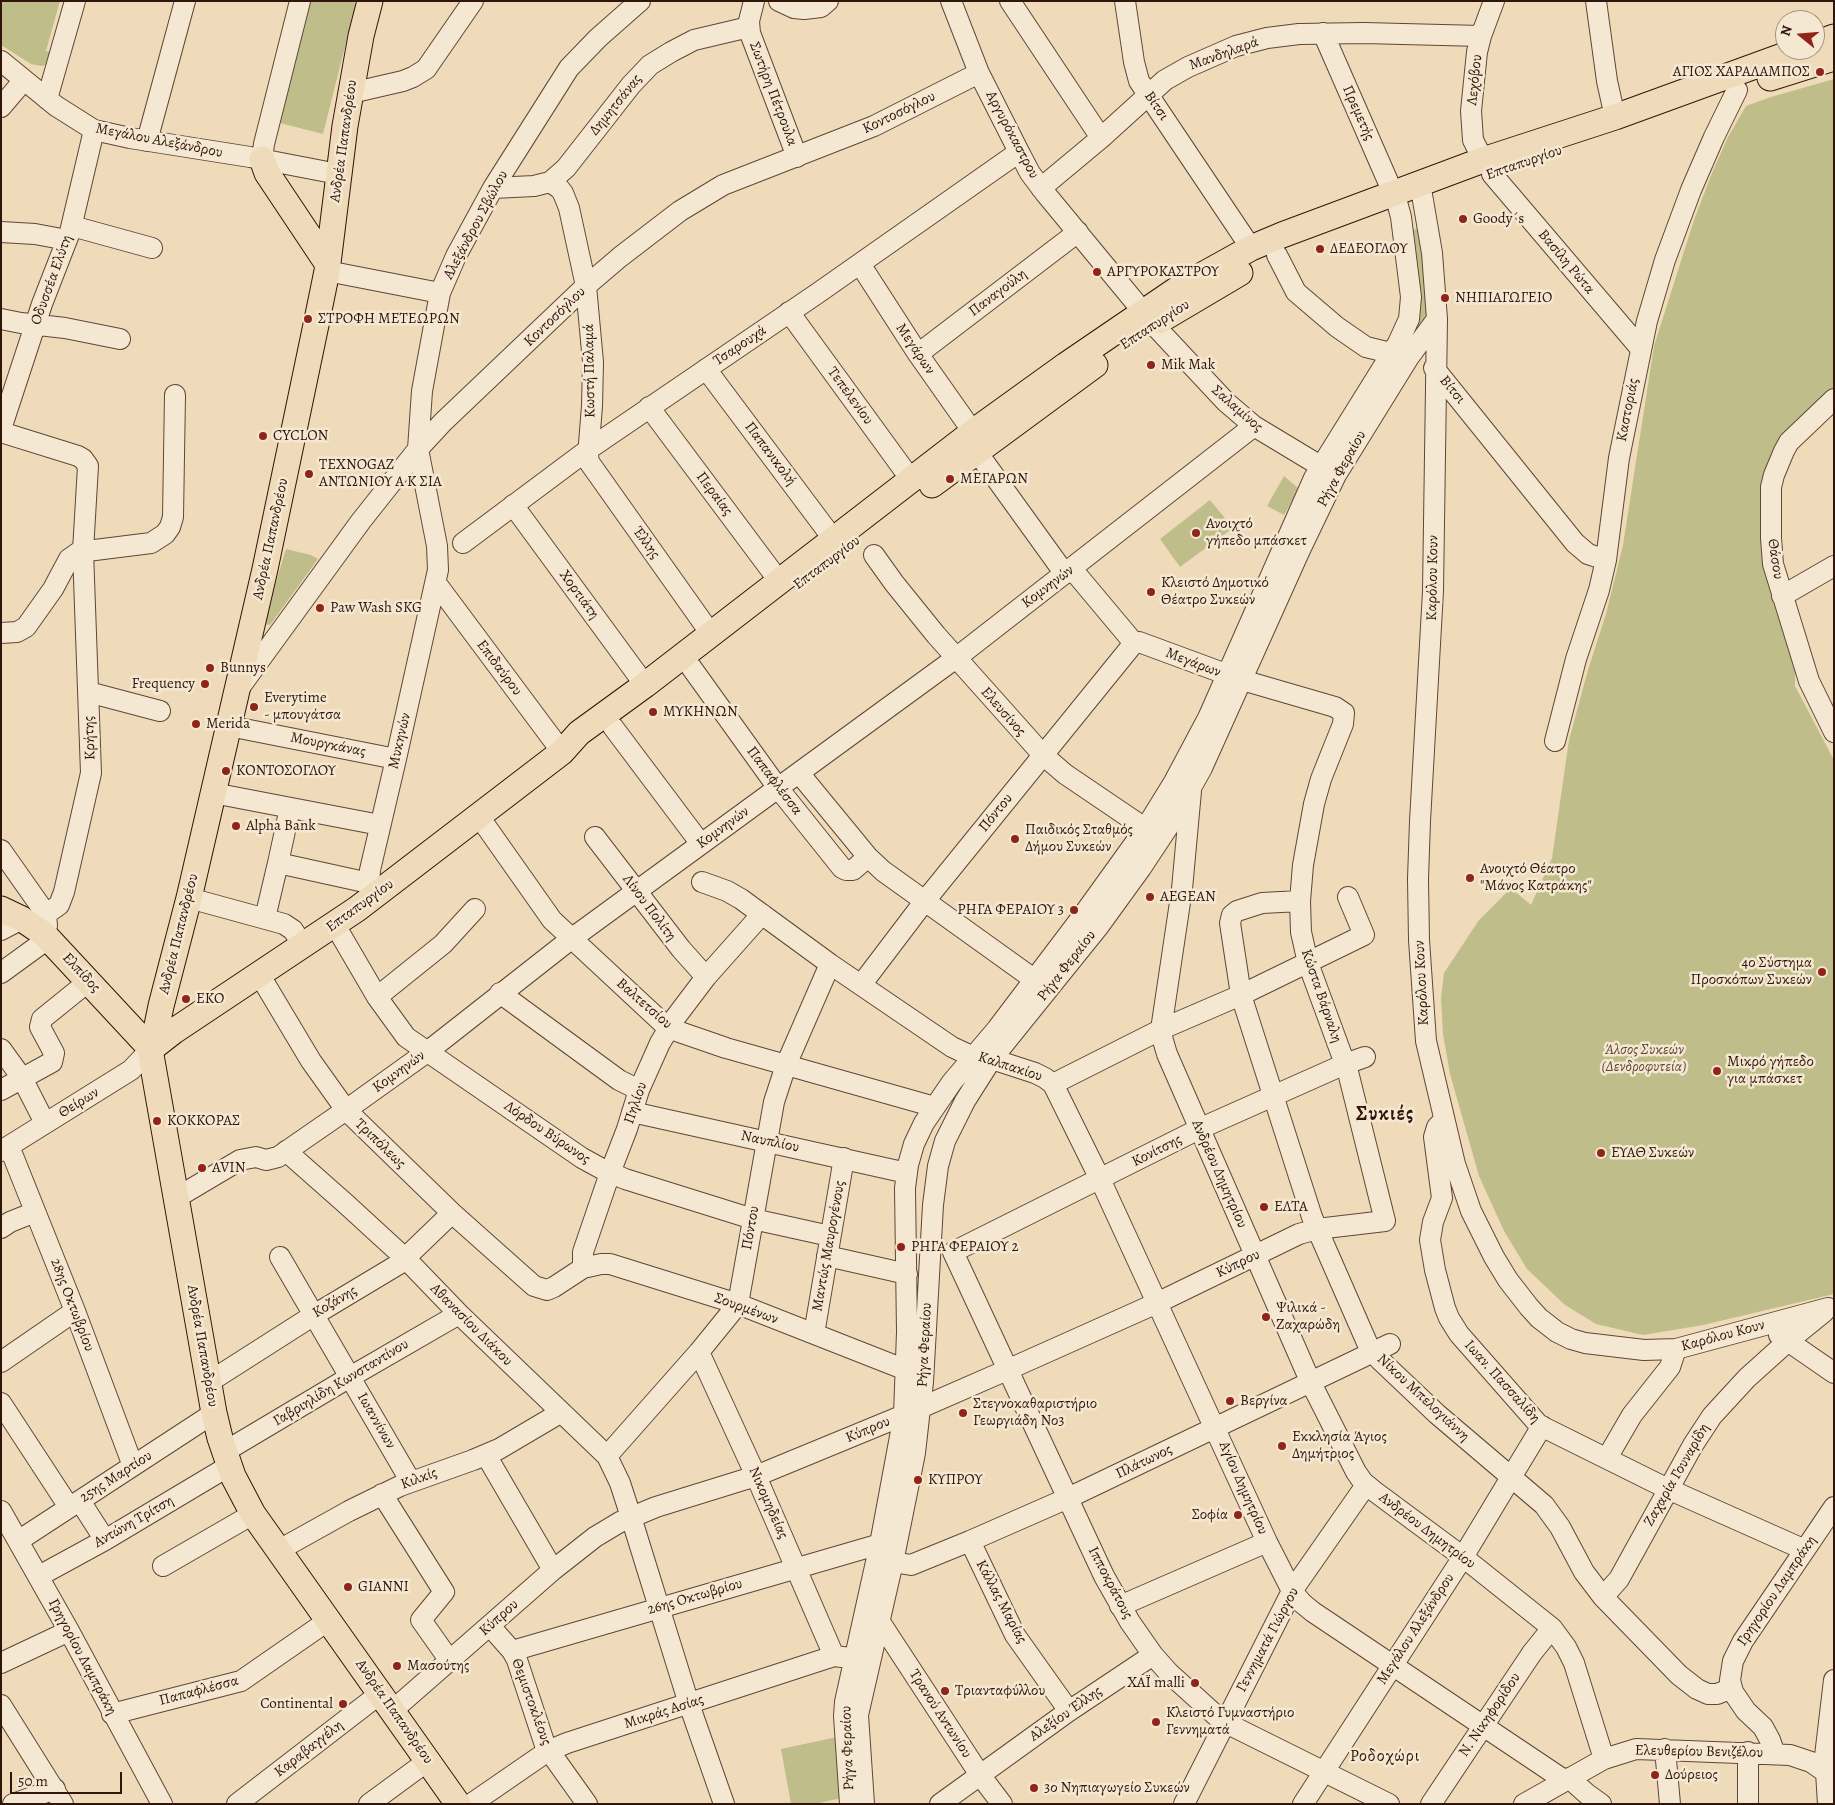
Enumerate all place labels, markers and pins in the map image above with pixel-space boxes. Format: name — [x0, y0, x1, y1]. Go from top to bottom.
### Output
place label: ΑΓΙΟΣ ΧΑΡΑΛΑΜΠΟΣ — [1673, 63, 1810, 81]
marker: ΑΓΙΟΣ ΧΑΡΑΛΑΜΠΟΣ — [1814, 66, 1826, 78]
place label: Goody´s — [1473, 210, 1524, 228]
marker: Goody´s — [1457, 213, 1469, 225]
place label: ΔΕΔΕΟΓΛΟΥ — [1330, 240, 1407, 258]
marker: ΔΕΔΕΟΓΛΟΥ — [1314, 243, 1326, 255]
place label: ΑΡΓΥΡΟΚΑΣΤΡΟΥ — [1107, 263, 1219, 281]
marker: ΑΡΓΥΡΟΚΑΣΤΡΟΥ — [1091, 266, 1103, 278]
place label: ΝΗΠΙΑΓΩΓΕΙΟ — [1455, 289, 1552, 307]
marker: ΝΗΠΙΑΓΩΓΕΙΟ — [1439, 292, 1451, 304]
place label: ΣΤΡΟΦΗ ΜΕΤΕΩΡΩΝ — [318, 310, 460, 328]
marker: ΣΤΡΟΦΗ ΜΕΤΕΩΡΩΝ — [302, 313, 314, 325]
place label: Mik Mak — [1161, 356, 1215, 374]
marker: Mik Mak — [1145, 359, 1157, 371]
place label: CYCLON — [273, 427, 328, 445]
marker: CYCLON — [257, 430, 269, 442]
place label: TEXNOGAZ ΑΝΤΩΝΙΟΥ Α Κ ΣΙΑ — [319, 456, 442, 491]
marker: TEXNOGAZ ΑΝΤΩΝΙΟΥ Α Κ ΣΙΑ — [303, 468, 315, 480]
place label: ΜΕΓΑΡΩΝ — [960, 470, 1028, 488]
marker: ΜΕΓΑΡΩΝ — [944, 473, 956, 485]
place label: Ανοιχτό γήπεδο μπάσκετ — [1206, 515, 1307, 550]
marker: Ανοιχτό γήπεδο μπάσκετ — [1190, 527, 1202, 539]
place label: Κλειστό Δημοτικό Θέατρο Συκεών — [1161, 574, 1269, 609]
marker: Κλειστό Δημοτικό Θέατρο Συκεών — [1145, 586, 1157, 598]
place label: Paw Wash SKG — [330, 599, 422, 617]
marker: Paw Wash SKG — [314, 602, 326, 614]
place label: Bunnys — [220, 659, 266, 677]
marker: Bunnys — [204, 662, 216, 674]
place label: Frequency — [131, 675, 195, 693]
marker: Frequency — [199, 678, 211, 690]
place label: Everytime - μπουγάτσα — [264, 689, 341, 724]
marker: Everytime - μπουγάτσα — [248, 701, 260, 713]
place label: ΜΥΚΗΝΩΝ — [663, 703, 738, 721]
marker: ΜΥΚΗΝΩΝ — [647, 706, 659, 718]
place label: Merida — [206, 715, 250, 733]
marker: Merida — [190, 718, 202, 730]
place label: ΚΟΝΤΟΣΟΓΛΟΥ — [236, 762, 336, 780]
marker: ΚΟΝΤΟΣΟΓΛΟΥ — [220, 765, 232, 777]
place label: Alpha Bank — [246, 817, 316, 835]
marker: Alpha Bank — [230, 820, 242, 832]
place label: Παιδικός Σταθμός Δήμου Συκεών — [1025, 821, 1133, 856]
marker: Παιδικός Σταθμός Δήμου Συκεών — [1009, 833, 1021, 845]
place label: Ανοιχτό Θέατρο "Μάνος Κατράκης" — [1480, 860, 1592, 895]
marker: Ανοιχτό Θέατρο "Μάνος Κατράκης" — [1464, 872, 1476, 884]
place label: AEGEAN — [1160, 888, 1216, 906]
marker: AEGEAN — [1144, 891, 1156, 903]
place label: ΡΗΓΑ ΦΕΡΑΙΟΥ 3 — [957, 901, 1064, 919]
marker: ΡΗΓΑ ΦΕΡΑΙΟΥ 3 — [1068, 904, 1080, 916]
place label: 4ο Σύστημα Προσκόπων Συκεών — [1690, 954, 1812, 989]
marker: 4ο Σύστημα Προσκόπων Συκεών — [1816, 966, 1828, 978]
place label: ΕΚΟ — [196, 990, 224, 1008]
marker: ΕΚΟ — [180, 993, 192, 1005]
place label: Μικρό γήπεδο για μπάσκετ — [1727, 1053, 1814, 1088]
marker: Μικρό γήπεδο για μπάσκετ — [1711, 1065, 1723, 1077]
place label: ΚΟΚΚΟΡΑΣ — [167, 1112, 240, 1130]
marker: ΚΟΚΚΟΡΑΣ — [151, 1115, 163, 1127]
place label: ΕΥΑΘ Συκεών — [1611, 1144, 1694, 1162]
marker: ΕΥΑΘ Συκεών — [1595, 1147, 1607, 1159]
place label: AVIN — [212, 1159, 245, 1177]
marker: AVIN — [196, 1162, 208, 1174]
place label: ΕΛΤΑ — [1274, 1198, 1308, 1216]
marker: ΕΛΤΑ — [1258, 1201, 1270, 1213]
place label: ΡΗΓΑ ΦΕΡΑΙΟΥ 2 — [911, 1238, 1019, 1256]
marker: ΡΗΓΑ ΦΕΡΑΙΟΥ 2 — [895, 1241, 907, 1253]
place label: Ψιλικά - Ζαχαρώδη — [1276, 1299, 1340, 1334]
marker: Ψιλικά - Ζαχαρώδη — [1260, 1311, 1272, 1323]
place label: Βεργίνα — [1240, 1392, 1288, 1410]
place label: Στεγνοκαθαριστήριο Γεωργιάδη Νο3 — [973, 1395, 1097, 1430]
marker: Βεργίνα — [1224, 1395, 1236, 1407]
marker: Στεγνοκαθαριστήριο Γεωργιάδη Νο3 — [957, 1407, 969, 1419]
place label: Εκκλησία Άγιος Δημήτριος — [1292, 1428, 1387, 1463]
marker: Εκκλησία Άγιος Δημήτριος — [1276, 1440, 1288, 1452]
place label: ΚΥΠΡΟΥ — [928, 1471, 982, 1489]
marker: ΚΥΠΡΟΥ — [912, 1474, 924, 1486]
place label: Σοφία — [1192, 1506, 1228, 1524]
marker: Σοφία — [1232, 1509, 1244, 1521]
place label: GIANNI — [358, 1578, 409, 1596]
marker: GIANNI — [342, 1581, 354, 1593]
place label: Μασούτης — [407, 1657, 469, 1675]
marker: Μασούτης — [391, 1660, 403, 1672]
place label: ΧΑΪ malli — [1127, 1674, 1185, 1692]
marker: ΧΑΪ malli — [1189, 1677, 1201, 1689]
place label: Τριανταφύλλου — [955, 1682, 1045, 1700]
marker: Τριανταφύλλου — [939, 1685, 951, 1697]
place label: Continental — [260, 1695, 333, 1713]
marker: Continental — [337, 1698, 349, 1710]
place label: Κλειστό Γυμναστήριο Γεννηματά — [1166, 1704, 1294, 1739]
marker: Κλειστό Γυμναστήριο Γεννηματά — [1150, 1716, 1162, 1728]
place label: Δούρειος — [1665, 1766, 1718, 1784]
marker: Δούρειος — [1649, 1769, 1661, 1781]
place label: 3ο Νηπιαγωγείο Συκεών — [1044, 1779, 1190, 1797]
marker: 3ο Νηπιαγωγείο Συκεών — [1028, 1782, 1040, 1794]

